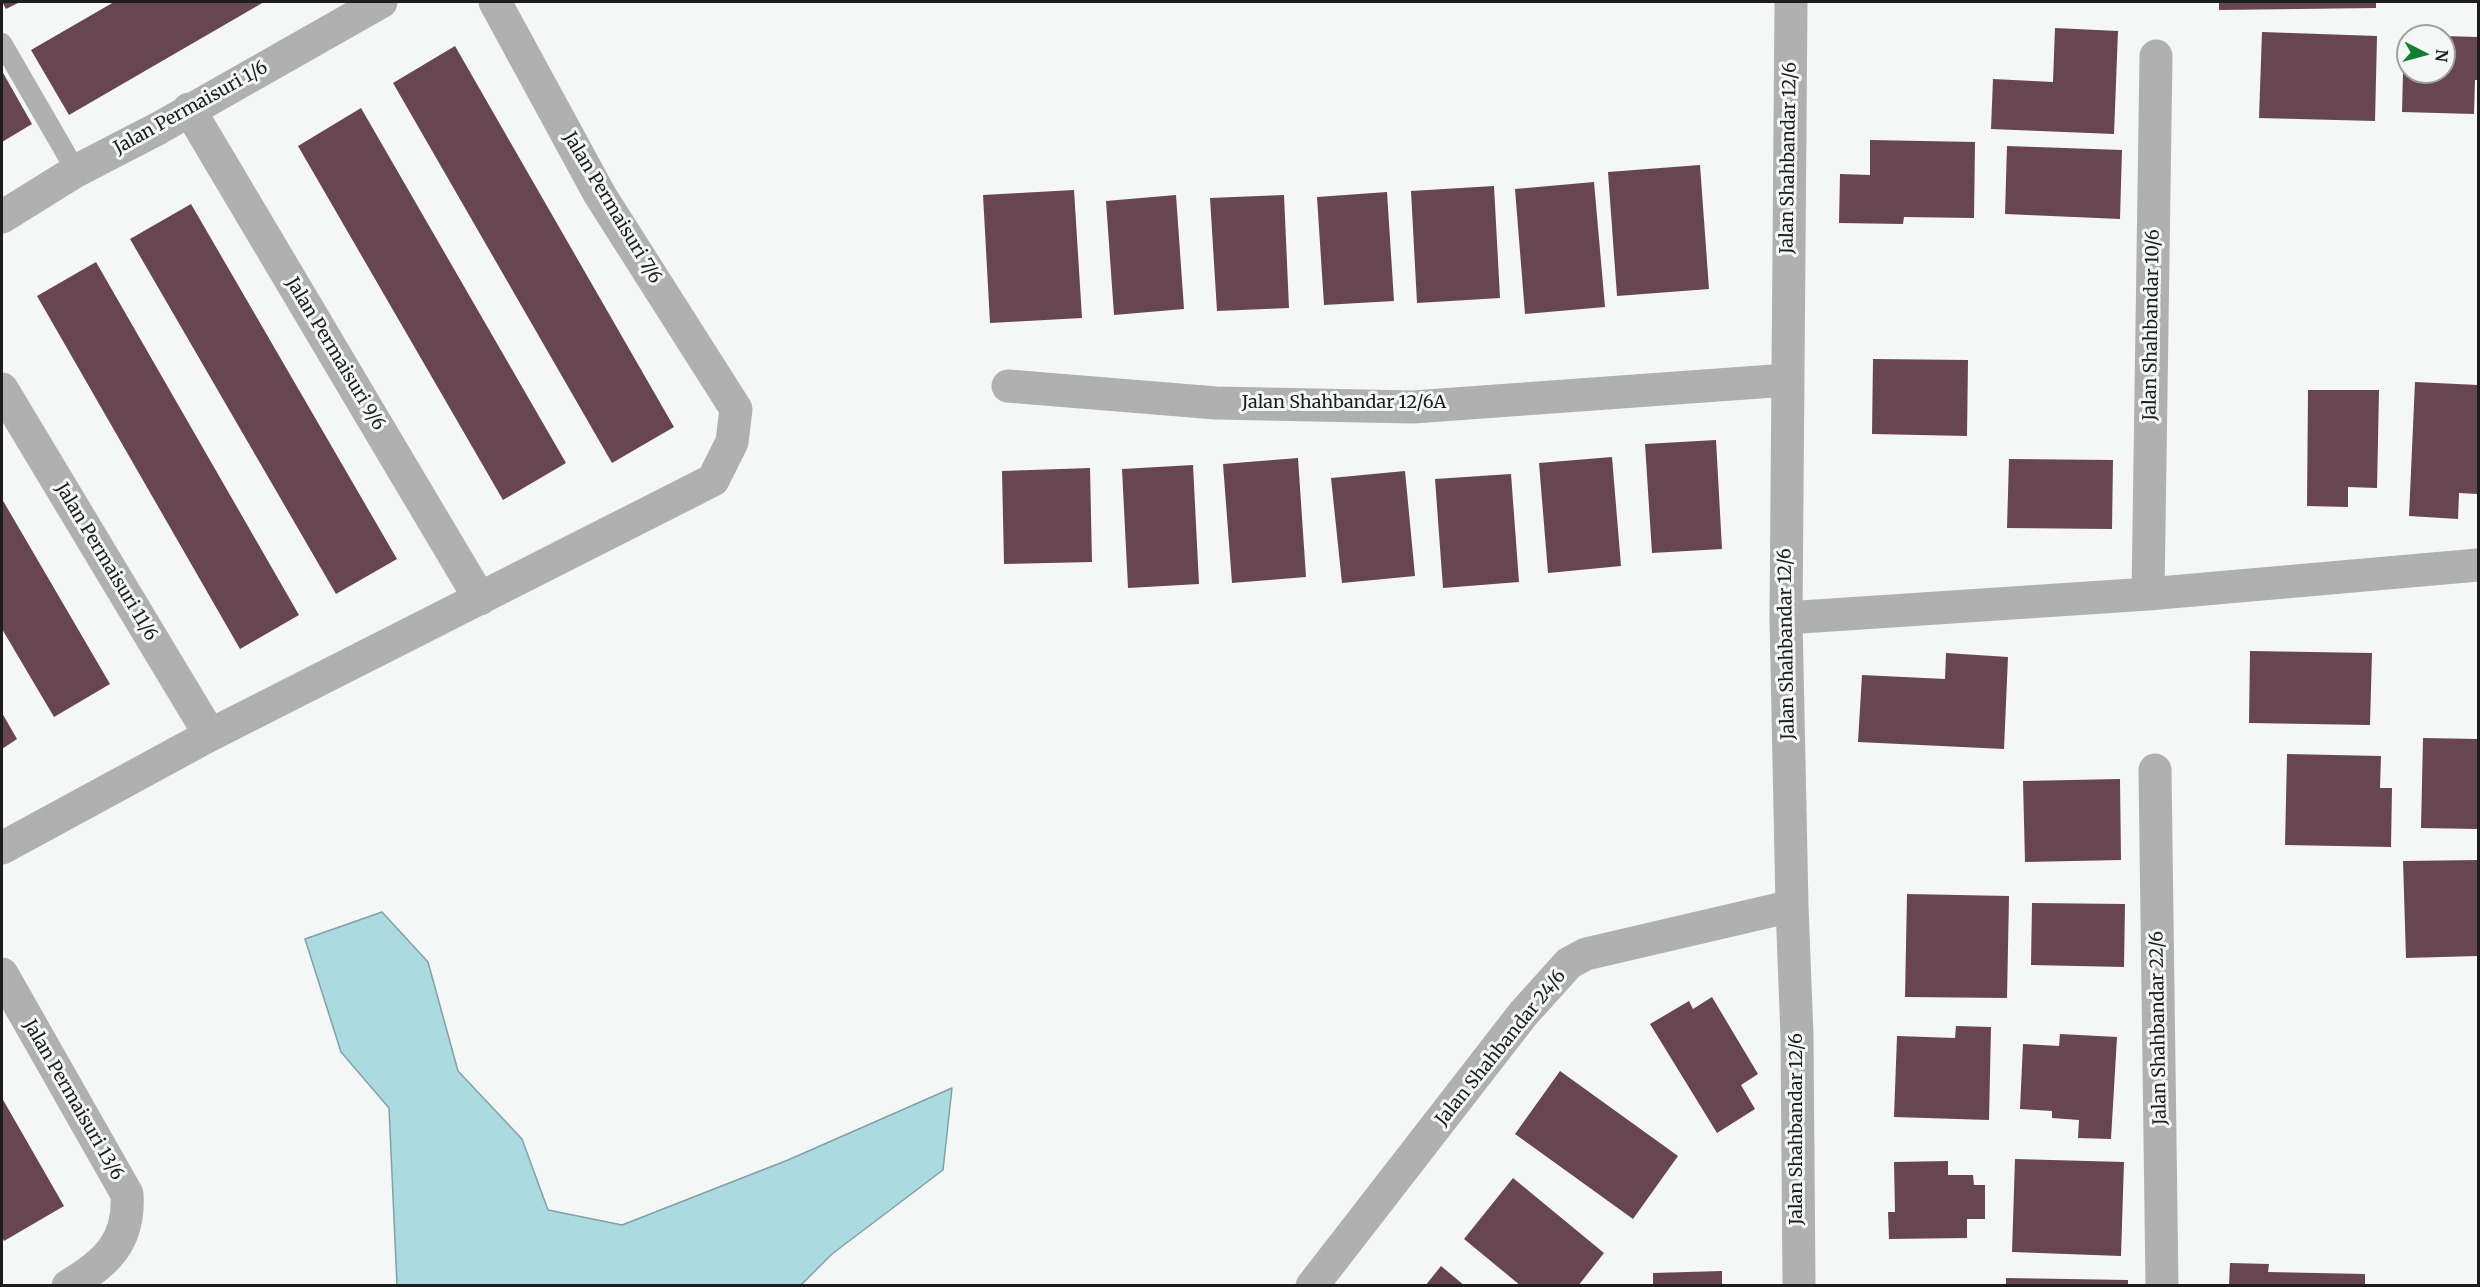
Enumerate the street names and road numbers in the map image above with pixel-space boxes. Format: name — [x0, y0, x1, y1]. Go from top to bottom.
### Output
street label: Jalan Permaisuri 1/6 — [110, 57, 272, 159]
street label: Jalan Shahbandar 12/6 — [1777, 62, 1801, 254]
street label: Jalan Permaisuri 7/6 — [558, 128, 666, 288]
street label: Jalan Shahbandar 10/6 — [2140, 229, 2164, 421]
street label: Jalan Permaisuri 9/6 — [281, 274, 389, 434]
street label: Jalan Shahbandar 12/6A — [1242, 392, 1446, 414]
street label: Jalan Permaisuri 11/6 — [50, 479, 162, 645]
street label: Jalan Shahbandar 12/6 — [1775, 548, 1799, 740]
street label: Jalan Shahbandar 22/6 — [2147, 931, 2171, 1125]
street label: Jalan Shahbandar 24/6 — [1431, 966, 1571, 1130]
street label: Jalan Permaisuri 13/6 — [18, 1016, 128, 1184]
street label: Jalan Shahbandar 12/6 — [1786, 1033, 1808, 1225]

